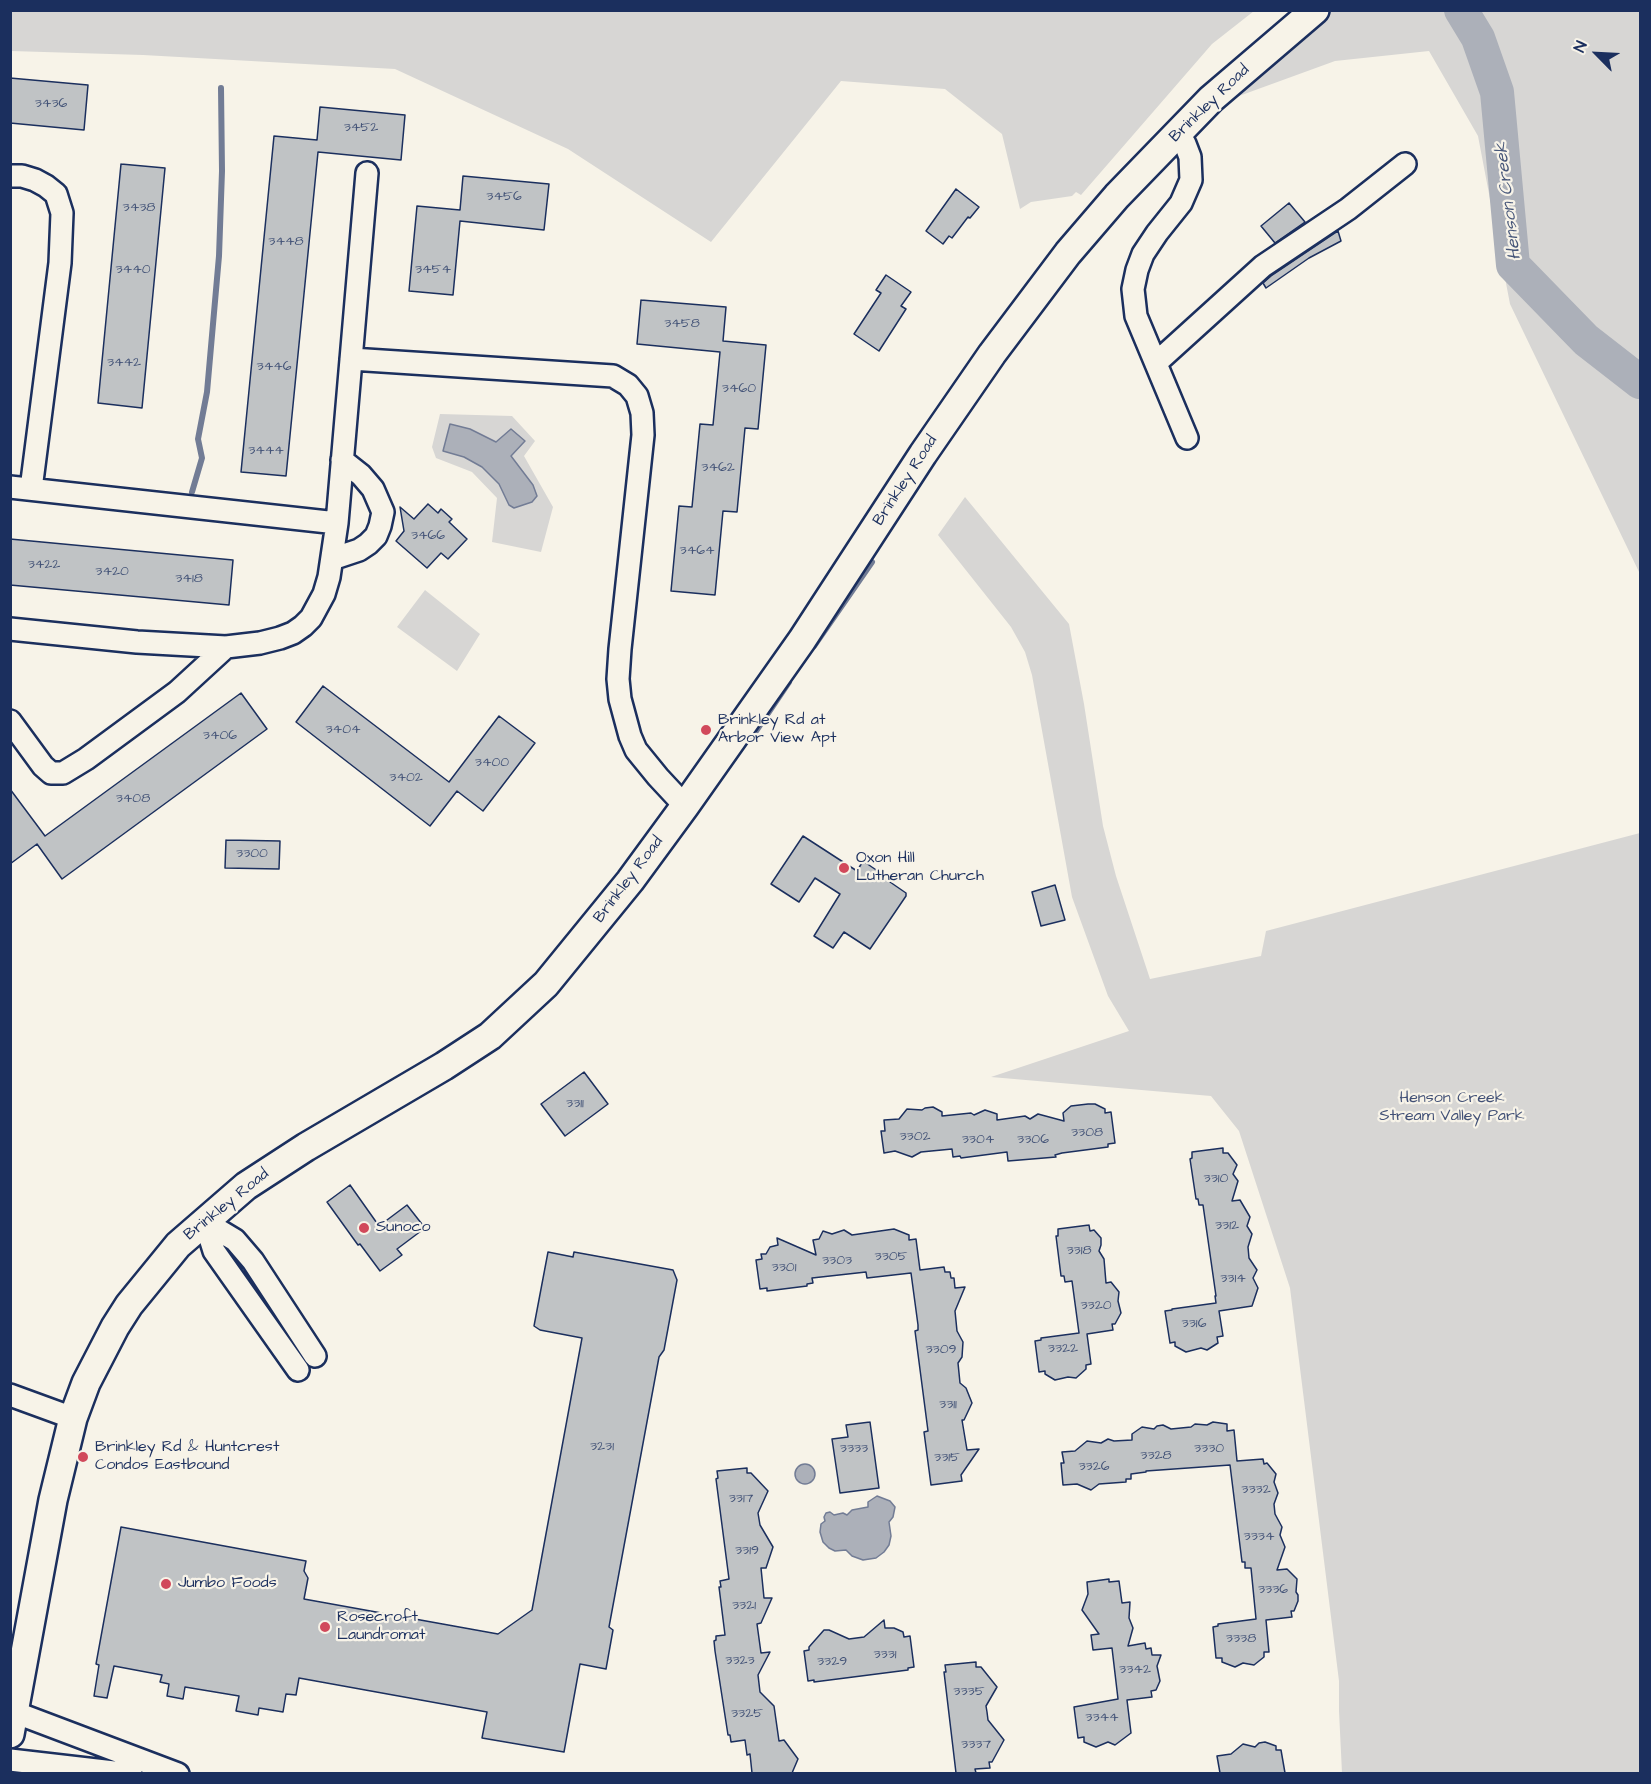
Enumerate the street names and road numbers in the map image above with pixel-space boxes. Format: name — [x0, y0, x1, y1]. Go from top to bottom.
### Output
street label: Brinkley Road — [1166, 61, 1254, 147]
street label: Brinkley Road — [870, 432, 942, 530]
street label: Brinkley Road — [590, 833, 668, 927]
street label: Brinkley Road — [181, 1165, 273, 1245]

